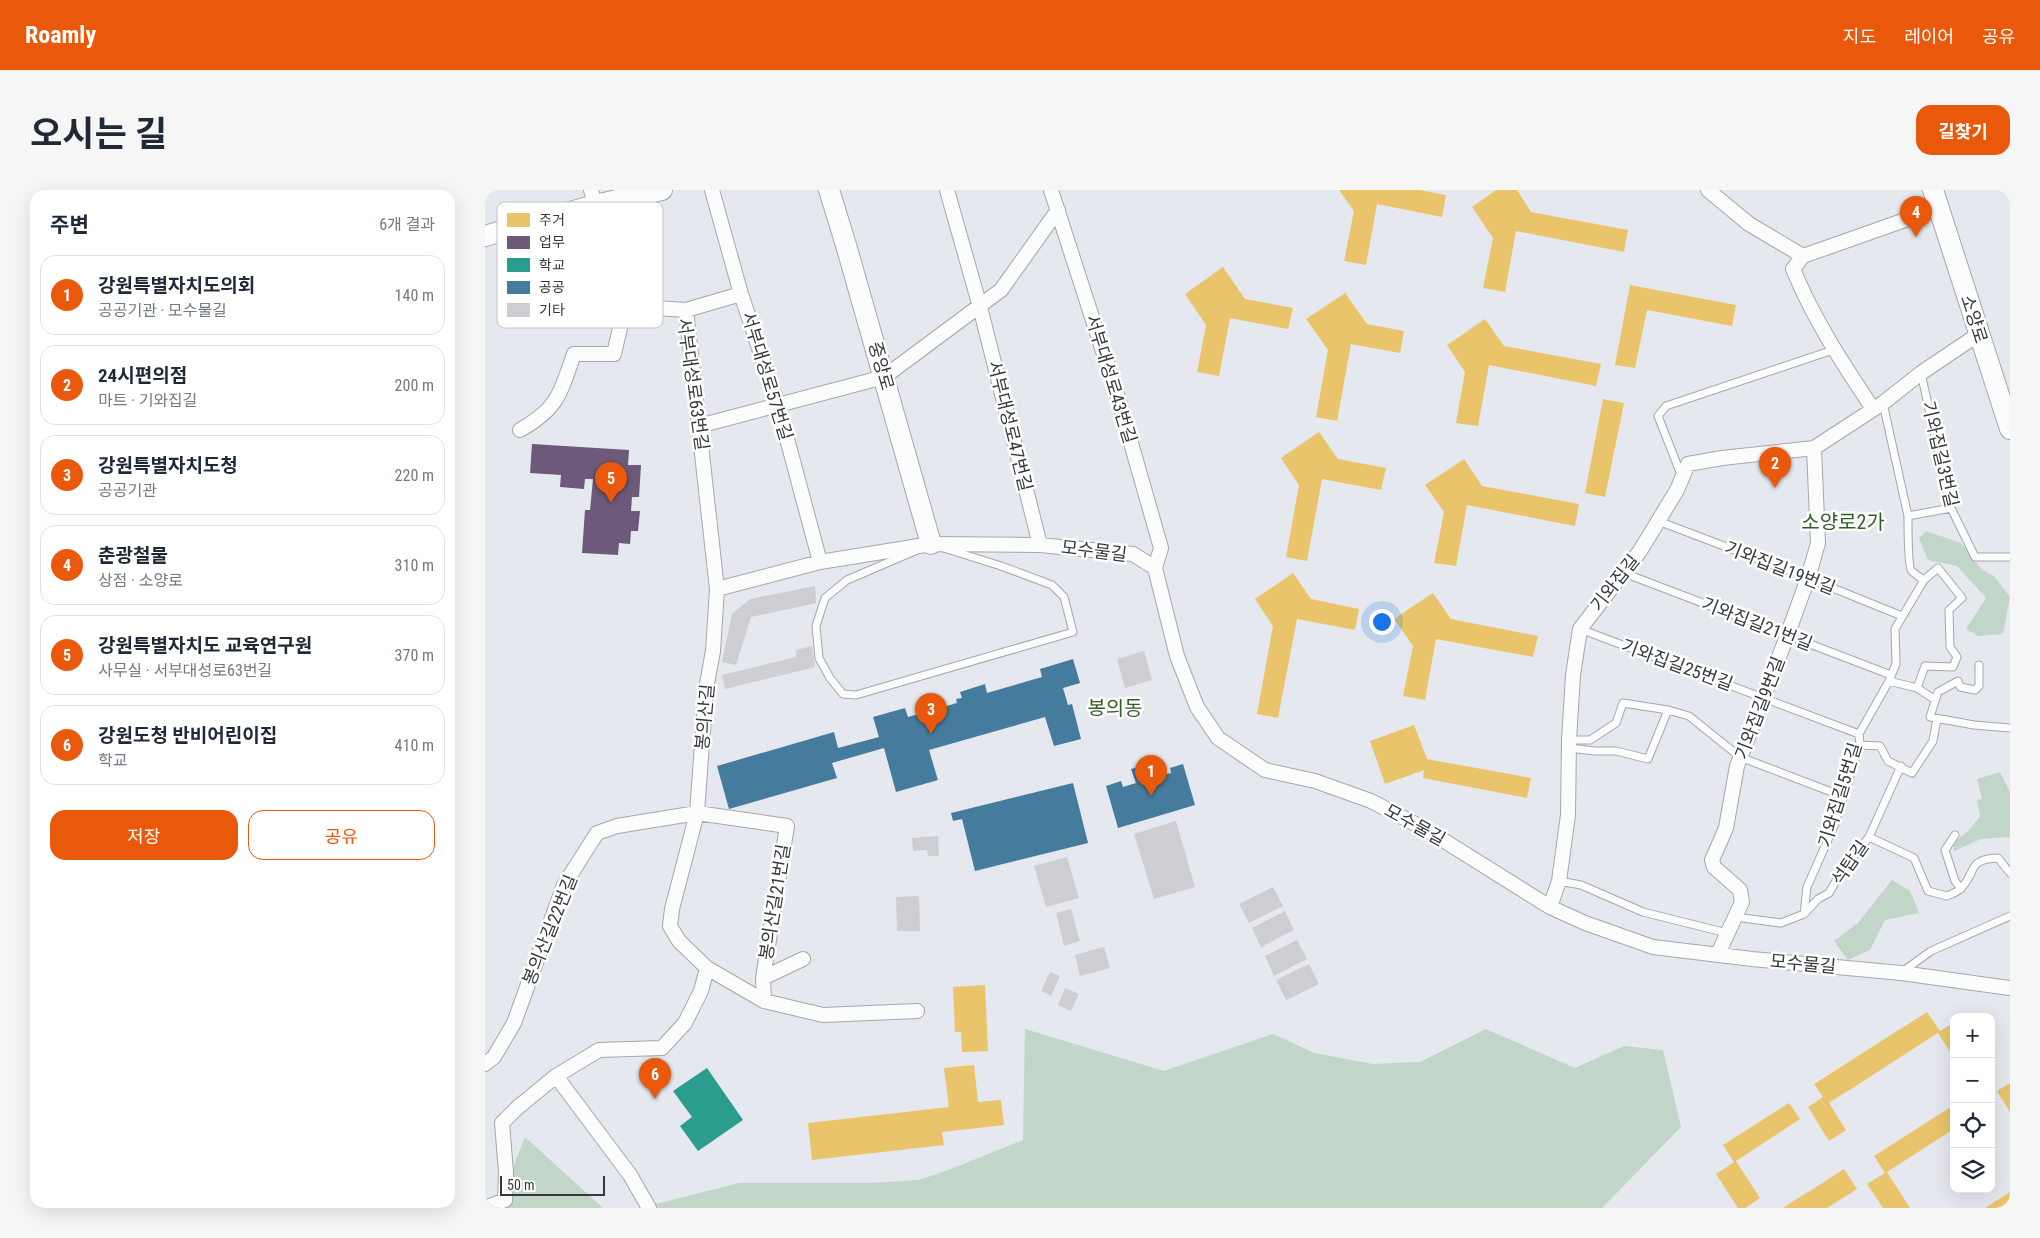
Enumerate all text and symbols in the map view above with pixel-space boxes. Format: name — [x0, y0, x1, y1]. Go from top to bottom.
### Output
text: Roamly — [25, 21, 96, 49]
text: 지도 — [1843, 26, 1876, 47]
text: 레이어 — [1904, 26, 1954, 47]
text: 공유 — [1982, 26, 2015, 47]
button: 길찾기 — [1916, 105, 2010, 155]
text: 오시는 길 — [30, 114, 167, 155]
pin: 4 — [1900, 196, 1932, 237]
legend — [497, 202, 663, 328]
text: 주거 — [539, 212, 565, 228]
text: 주변 — [50, 213, 89, 237]
text: 6개 결과 — [379, 215, 435, 234]
text: 업무 — [539, 234, 565, 250]
text: 학교 — [539, 257, 565, 273]
text: 강원특별자치도의회 — [98, 274, 255, 297]
text: 공공 — [539, 279, 565, 295]
text: 1 — [63, 286, 71, 305]
text: 140 m — [395, 286, 434, 305]
street label: 소양로 — [1957, 292, 1992, 346]
text: 공공기관 · 모수물길 — [98, 301, 227, 320]
text: 기타 — [539, 302, 565, 318]
street label: 서부대성로57번길 — [738, 309, 797, 443]
street label: 서부대성로43번길 — [1082, 312, 1141, 446]
street label: 서부대성로63번길 — [674, 316, 713, 452]
street label: 중앙로 — [865, 339, 898, 393]
street label: 서부대성로47번길 — [984, 358, 1037, 493]
text: 24시편의점 — [98, 364, 187, 387]
text: 2 — [63, 376, 71, 395]
text: 200 m — [395, 376, 434, 395]
text: 마트 · 기와집길 — [98, 391, 198, 410]
street label: 기와집길3번길 — [1918, 399, 1963, 509]
pin: 2 — [1759, 447, 1791, 488]
text: 강원특별자치도청 — [98, 454, 238, 477]
pin: 5 — [595, 462, 627, 503]
text: 3 — [63, 466, 71, 485]
text: 220 m — [395, 466, 434, 485]
text: 공공기관 — [98, 481, 157, 500]
district label: 소양로2가 — [1801, 510, 1885, 534]
street label: 모수물길 — [1060, 536, 1128, 565]
street label: 기와집길19번길 — [1722, 537, 1839, 598]
text: 춘광철물 — [98, 544, 168, 567]
street label: 기와집길 — [1586, 550, 1643, 615]
text: 4 — [63, 556, 71, 575]
text: 310 m — [395, 556, 434, 575]
text: 상점 · 소양로 — [98, 571, 183, 590]
street label: 기와집길21번길 — [1699, 593, 1816, 654]
your location — [1369, 609, 1395, 635]
text: 강원특별자치도 교육연구원 — [98, 634, 312, 657]
street label: 기와집길25번길 — [1619, 635, 1736, 694]
text: 5 — [63, 646, 71, 665]
text: 370 m — [395, 646, 434, 665]
street label: 기와집길9번길 — [1730, 654, 1789, 762]
text: 사무실 · 서부대성로63번길 — [98, 661, 272, 680]
street label: 봉의산길 — [691, 683, 718, 751]
pin: 3 — [915, 693, 947, 734]
district label: 봉의동 — [1087, 696, 1143, 720]
text: 강원도청 반비어린이집 — [98, 724, 277, 747]
text: 6 — [63, 736, 71, 755]
text: 410 m — [395, 736, 434, 755]
street label: 기와집길5번길 — [1814, 740, 1865, 850]
text: 학교 — [98, 751, 127, 770]
pin: 1 — [1135, 755, 1167, 796]
street label: 모수물길 — [1381, 799, 1449, 850]
button: 저장 — [50, 810, 238, 860]
button: 공유 — [248, 810, 435, 860]
street label: 석탑길 — [1827, 836, 1872, 889]
street label: 봉의산길21번길 — [755, 842, 794, 961]
street label: 봉의산길22번길 — [518, 872, 581, 988]
street label: 모수물길 — [1769, 950, 1837, 977]
map controls — [1950, 1013, 1995, 1193]
button: + — [1950, 1013, 1995, 1058]
pin: 6 — [639, 1058, 671, 1099]
button: − — [1950, 1058, 1995, 1103]
button: locate — [1950, 1103, 1995, 1148]
button: layers — [1950, 1148, 1995, 1193]
scale bar — [500, 1173, 605, 1196]
text: 50 m — [507, 1177, 535, 1193]

